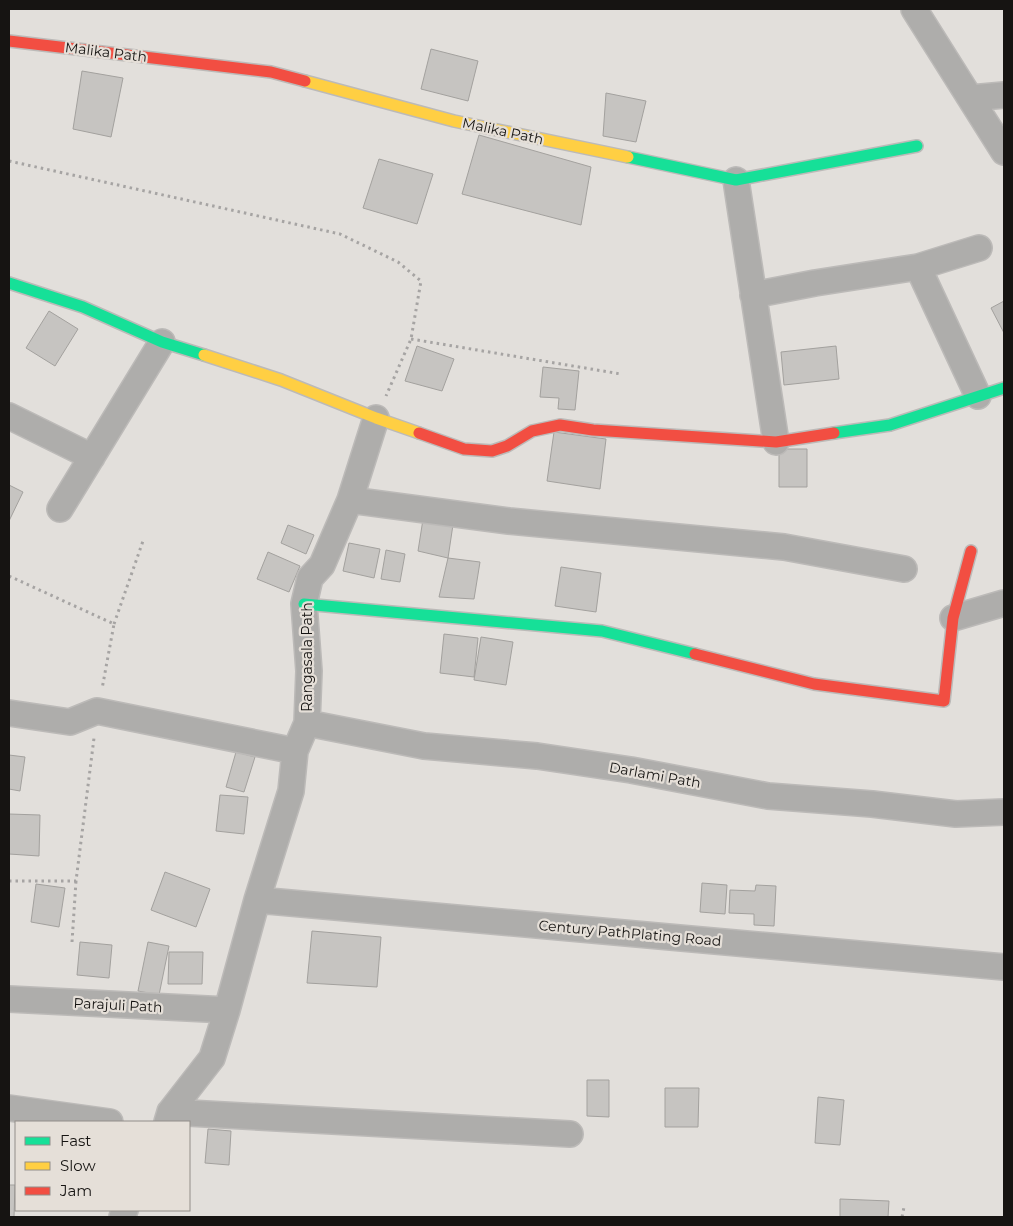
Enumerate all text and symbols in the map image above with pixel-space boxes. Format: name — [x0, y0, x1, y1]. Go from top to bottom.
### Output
street label: Malika Path — [64, 38, 148, 66]
street label: Malika Path — [461, 114, 545, 148]
street label: Rangasala Path — [298, 602, 316, 712]
street label: Darlami Path — [608, 758, 702, 792]
street label: Century PathPlating Road — [538, 916, 722, 950]
street label: Parajuli Path — [73, 994, 163, 1016]
legend — [15, 1121, 190, 1211]
text: Fast — [60, 1131, 91, 1150]
text: Slow — [60, 1156, 96, 1175]
text: Jam — [59, 1181, 92, 1200]

